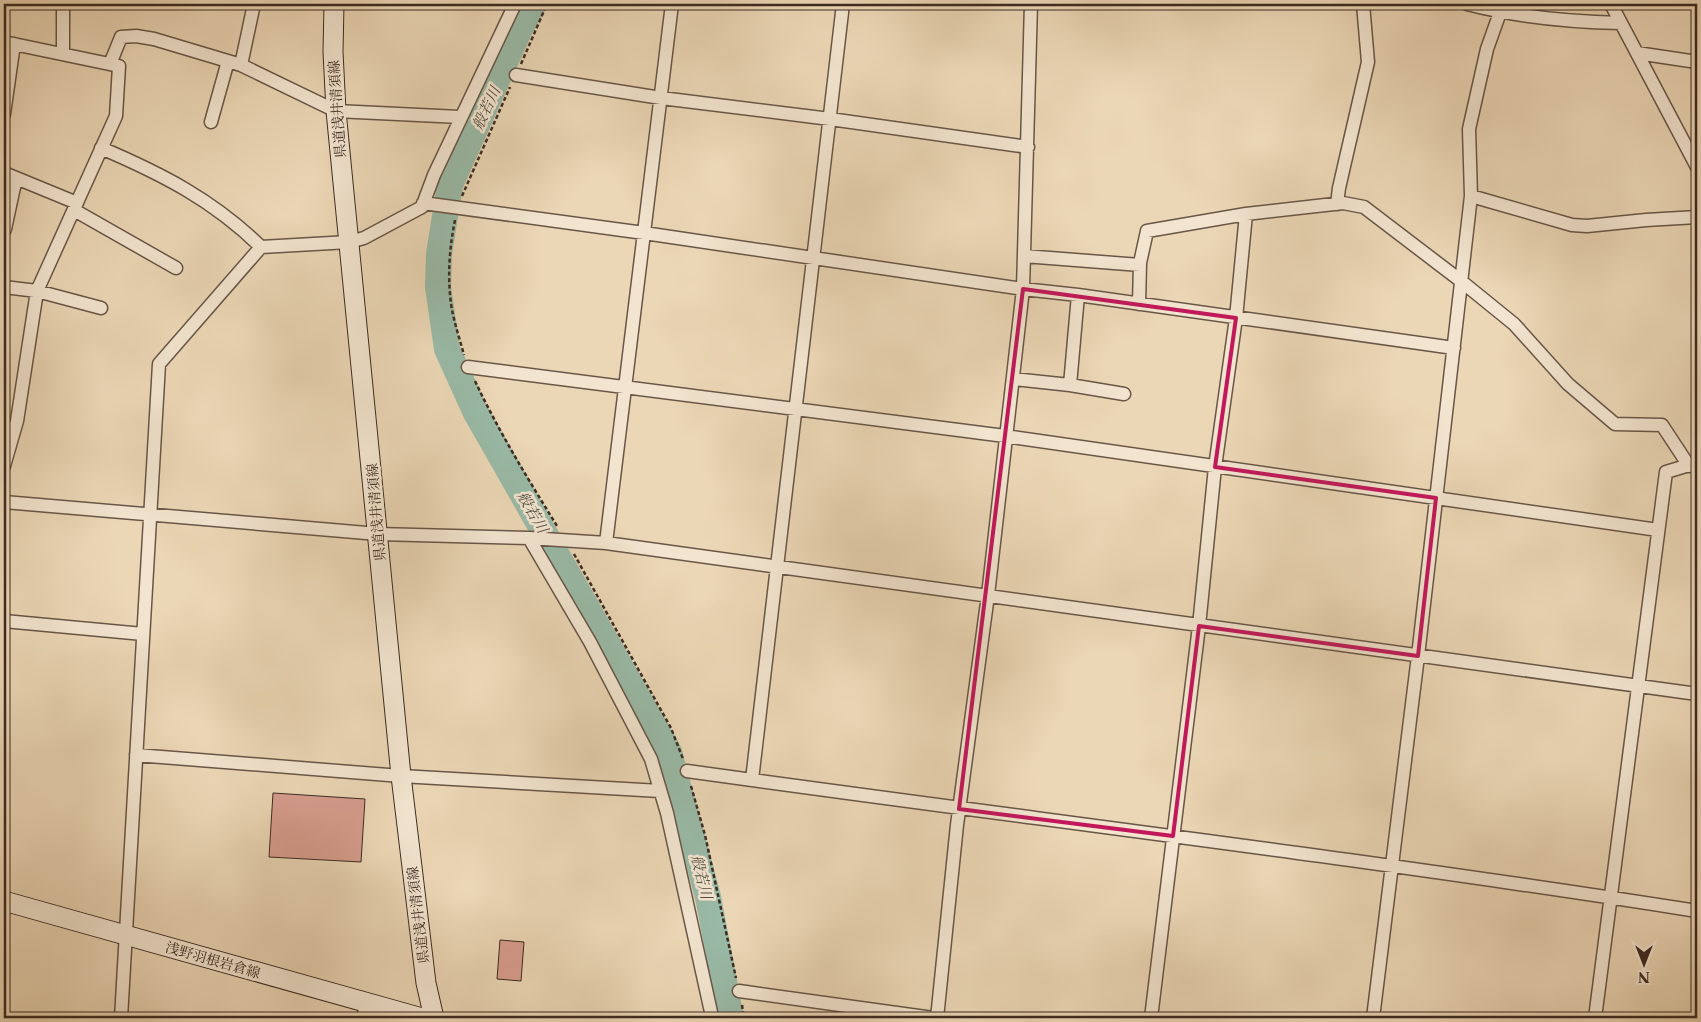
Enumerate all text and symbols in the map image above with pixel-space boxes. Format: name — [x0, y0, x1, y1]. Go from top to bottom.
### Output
street label: 県道浅井清須線 — [325, 59, 349, 159]
water label: 般若川 — [468, 82, 505, 132]
street label: 県道浅井清須線 — [363, 462, 389, 562]
water label: 般若川 — [514, 488, 553, 538]
water label: 般若川 — [687, 853, 717, 903]
street label: 県道浅井清須線 — [403, 865, 433, 965]
street label: 浅野羽根岩倉線 — [163, 938, 263, 982]
north arrow — [1618, 940, 1668, 990]
text: N — [1638, 968, 1650, 986]

